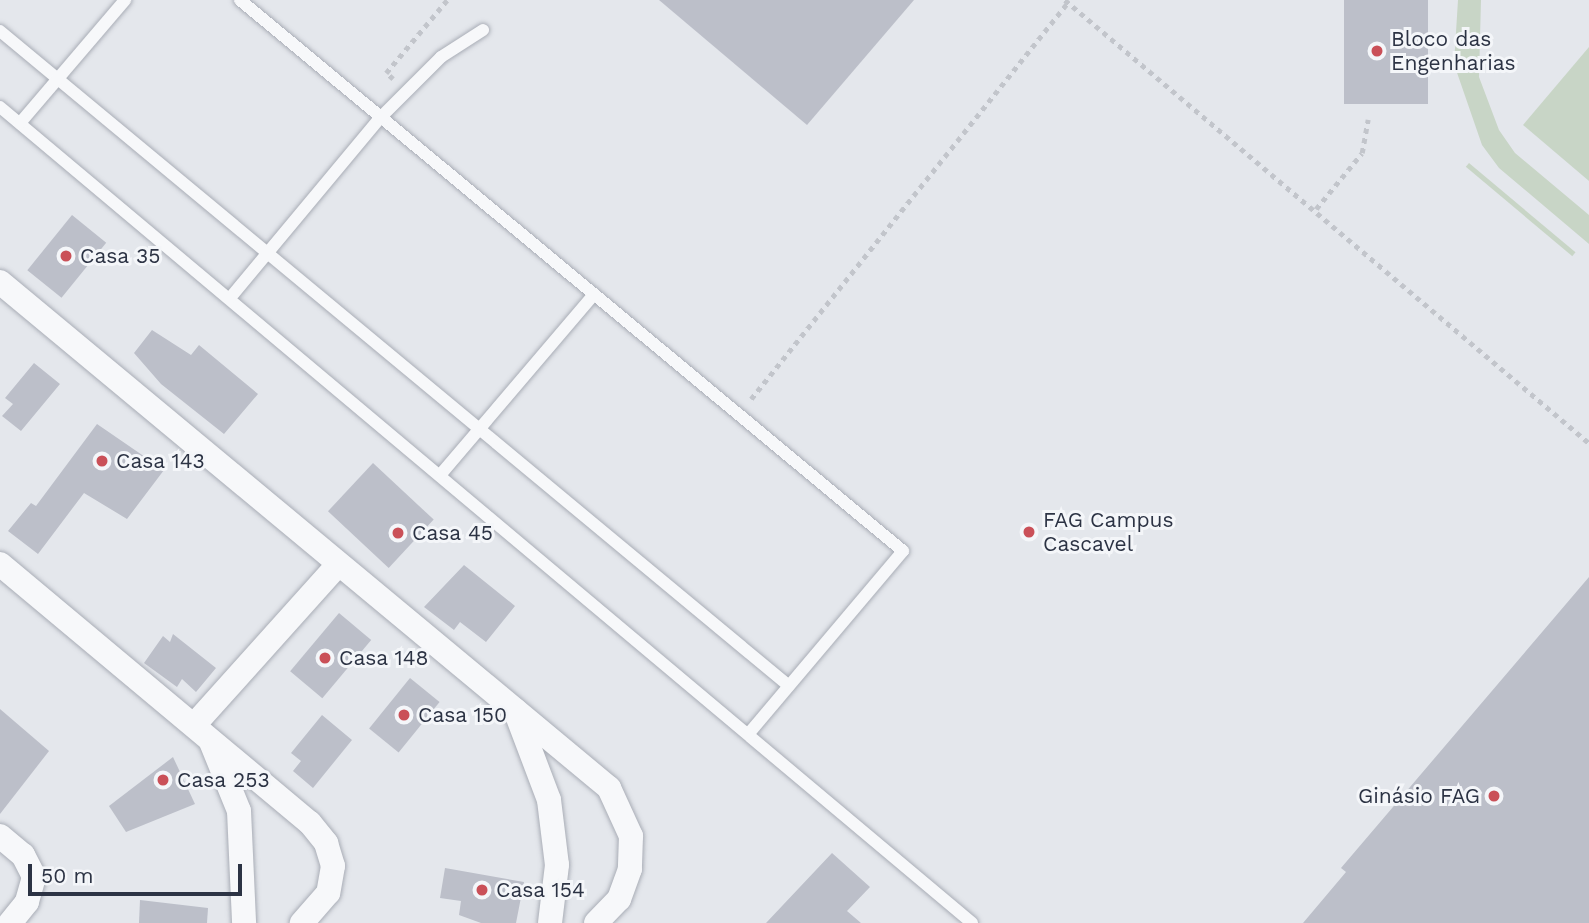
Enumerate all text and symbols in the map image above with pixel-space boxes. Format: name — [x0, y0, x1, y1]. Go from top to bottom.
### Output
place label: Bloco das Engenharias — [1391, 26, 1516, 76]
marker: Bloco das Engenharias — [1369, 43, 1385, 59]
place label: Casa 35 — [80, 243, 161, 269]
marker: Casa 35 — [58, 248, 74, 264]
place label: Casa 143 — [116, 448, 206, 474]
marker: Casa 143 — [94, 453, 110, 469]
place label: FAG Campus Cascavel — [1043, 507, 1174, 557]
place label: Casa 45 — [412, 520, 493, 546]
marker: FAG Campus Cascavel — [1021, 524, 1037, 540]
marker: Casa 45 — [390, 525, 406, 541]
place label: Casa 148 — [339, 645, 429, 671]
marker: Casa 148 — [317, 650, 333, 666]
place label: Casa 150 — [418, 702, 508, 728]
marker: Casa 150 — [396, 707, 412, 723]
place label: Casa 253 — [177, 767, 270, 793]
marker: Casa 253 — [155, 772, 171, 788]
place label: Ginásio FAG — [1358, 783, 1480, 809]
marker: Ginásio FAG — [1486, 788, 1502, 804]
scale bar — [32, 850, 245, 894]
text: 50 m — [41, 863, 93, 888]
place label: Casa 154 — [496, 877, 586, 903]
marker: Casa 154 — [474, 882, 490, 898]

